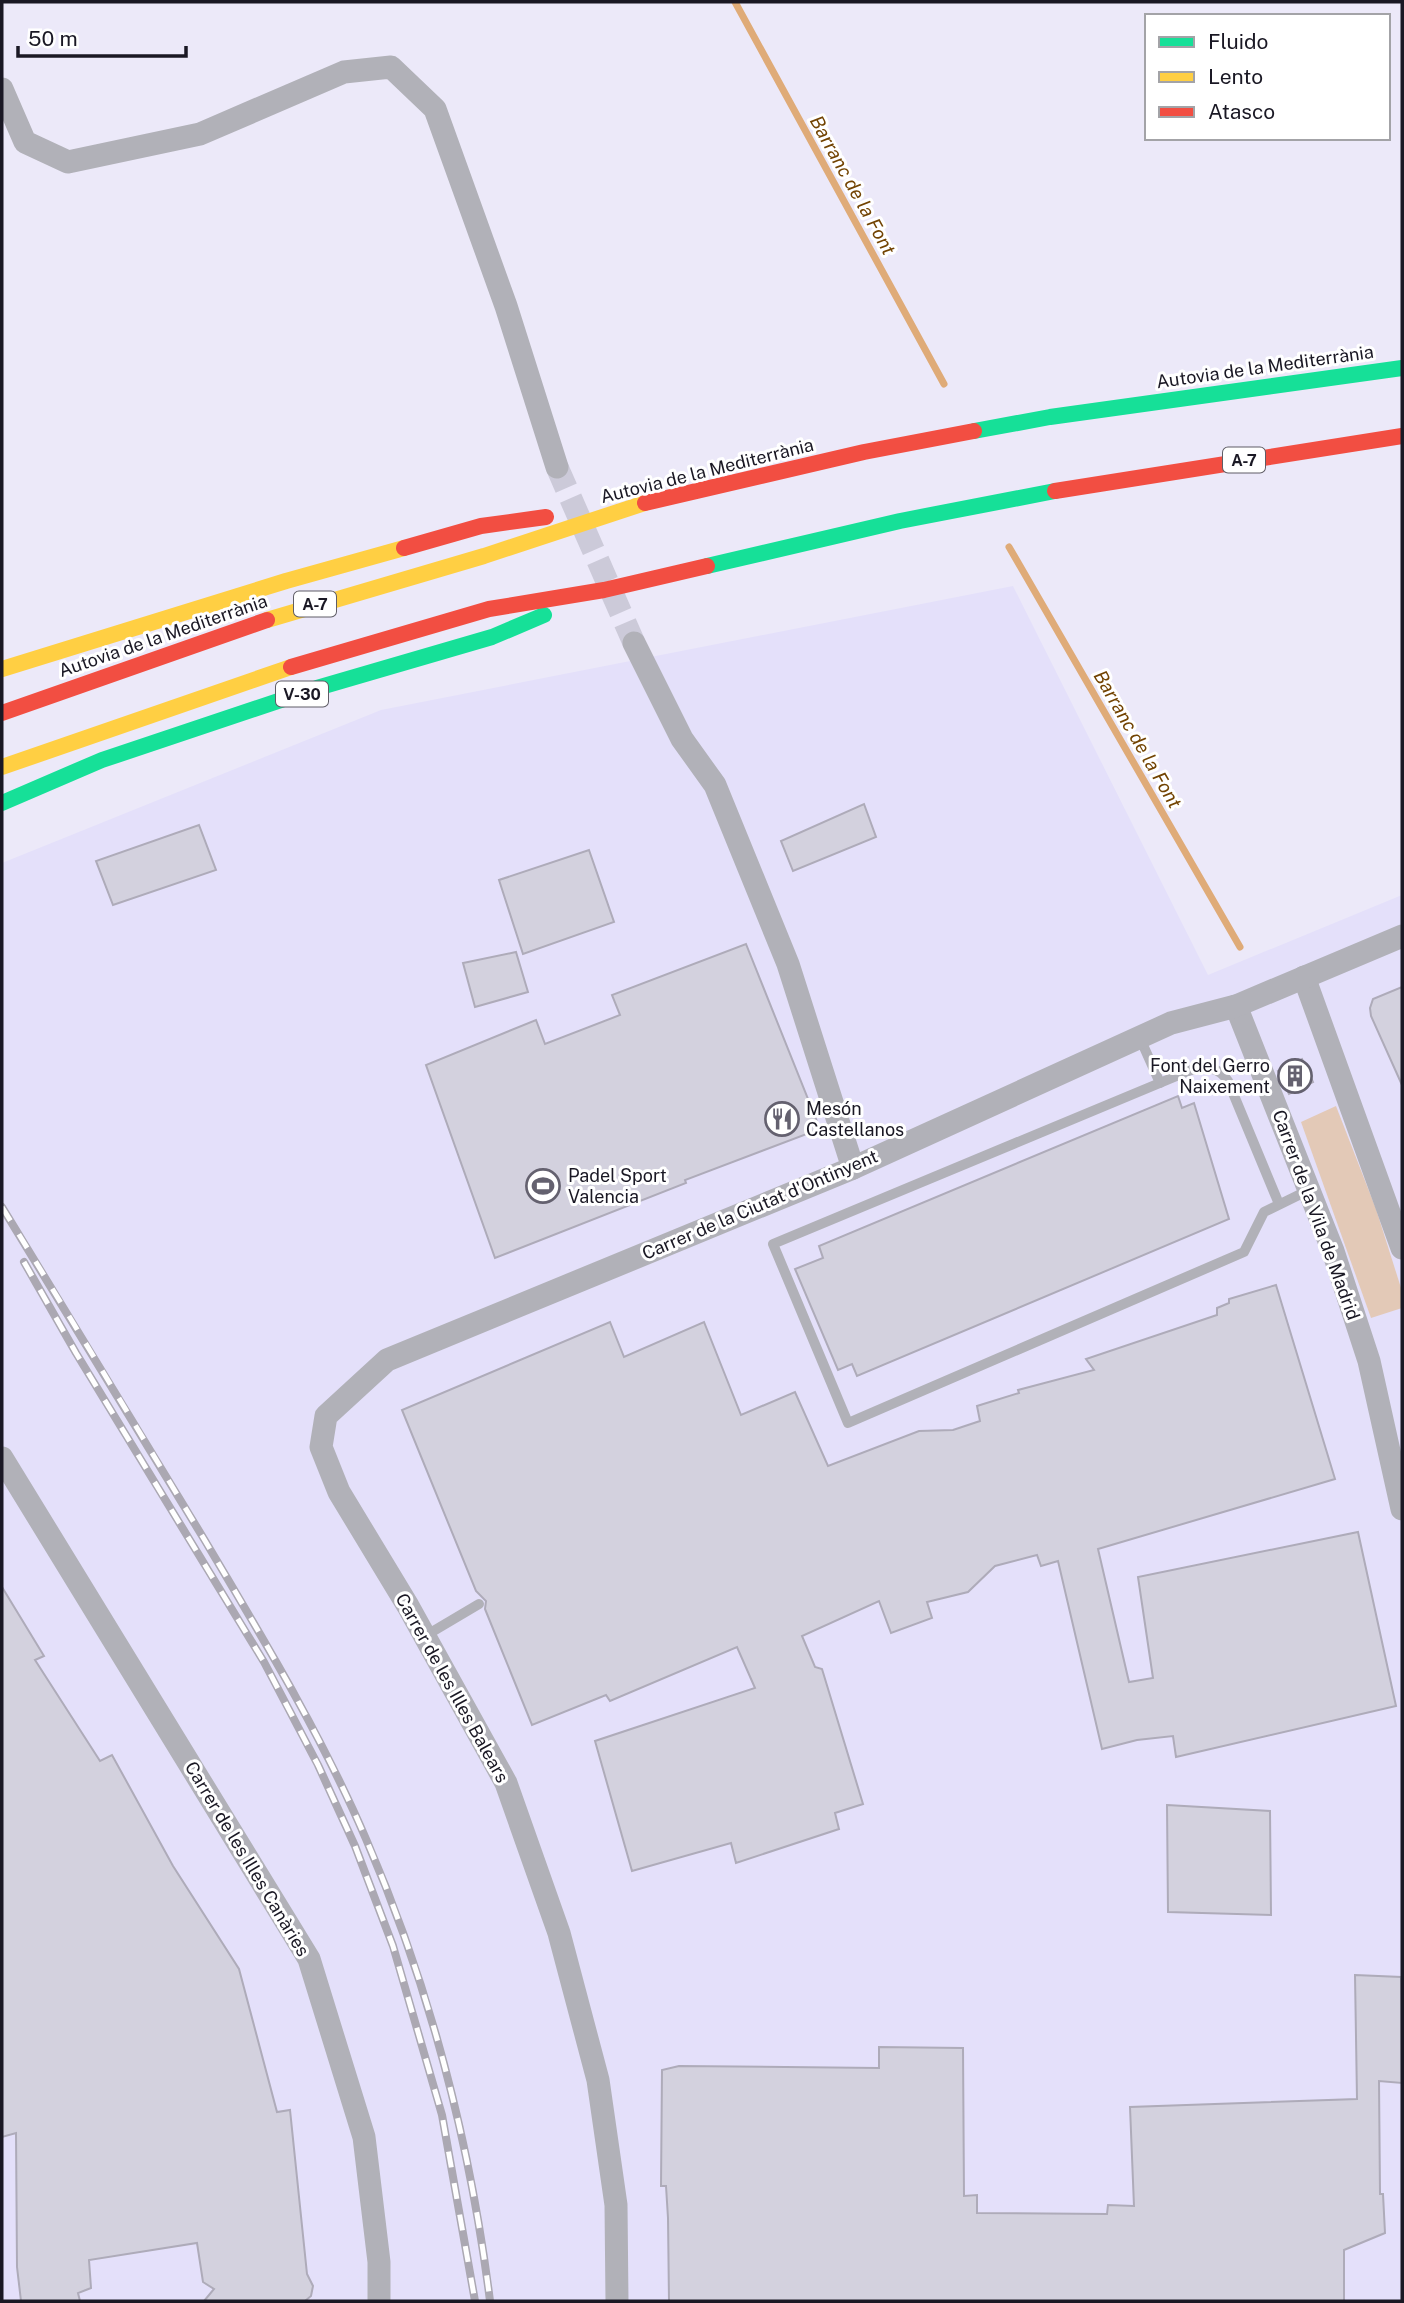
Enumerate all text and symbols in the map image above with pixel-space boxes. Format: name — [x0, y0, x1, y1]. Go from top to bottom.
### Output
scale bar — [18, 14, 186, 58]
legend — [1145, 14, 1390, 140]
text: 50 m — [28, 26, 78, 51]
text: Fluido — [1208, 29, 1268, 54]
text: Lento — [1208, 64, 1263, 89]
text: Atasco — [1208, 99, 1275, 124]
water label: Barranc de la Font — [806, 112, 900, 258]
street label: Autovia de la Mediterrània — [1155, 341, 1375, 392]
street label: Autovia de la Mediterrània — [598, 434, 816, 507]
road number: A-7 — [1223, 447, 1265, 472]
street label: Autovia de la Mediterrània — [56, 590, 270, 681]
road number: A-7 — [294, 592, 336, 617]
water label: Barranc de la Font — [1090, 666, 1186, 812]
road number: V-30 — [276, 681, 328, 706]
place label: Font del Gerro Naixement — [1150, 1055, 1270, 1097]
building icon: Font del Gerro Naixement — [1276, 1057, 1314, 1095]
place label: Mesón Castellanos — [806, 1098, 904, 1140]
restaurant icon: Mesón Castellanos — [763, 1100, 801, 1138]
street label: Carrer de la Vila de Madrid — [1269, 1107, 1364, 1323]
street label: Carrer de la Ciutat d'Ontinyent — [639, 1145, 881, 1264]
place label: Padel Sport Valencia — [568, 1165, 667, 1207]
sports icon: Padel Sport Valencia — [524, 1167, 562, 1205]
street label: Carrer de les Illes Balears — [392, 1589, 513, 1786]
street label: Carrer de les Illes Canàries — [181, 1758, 314, 1960]

